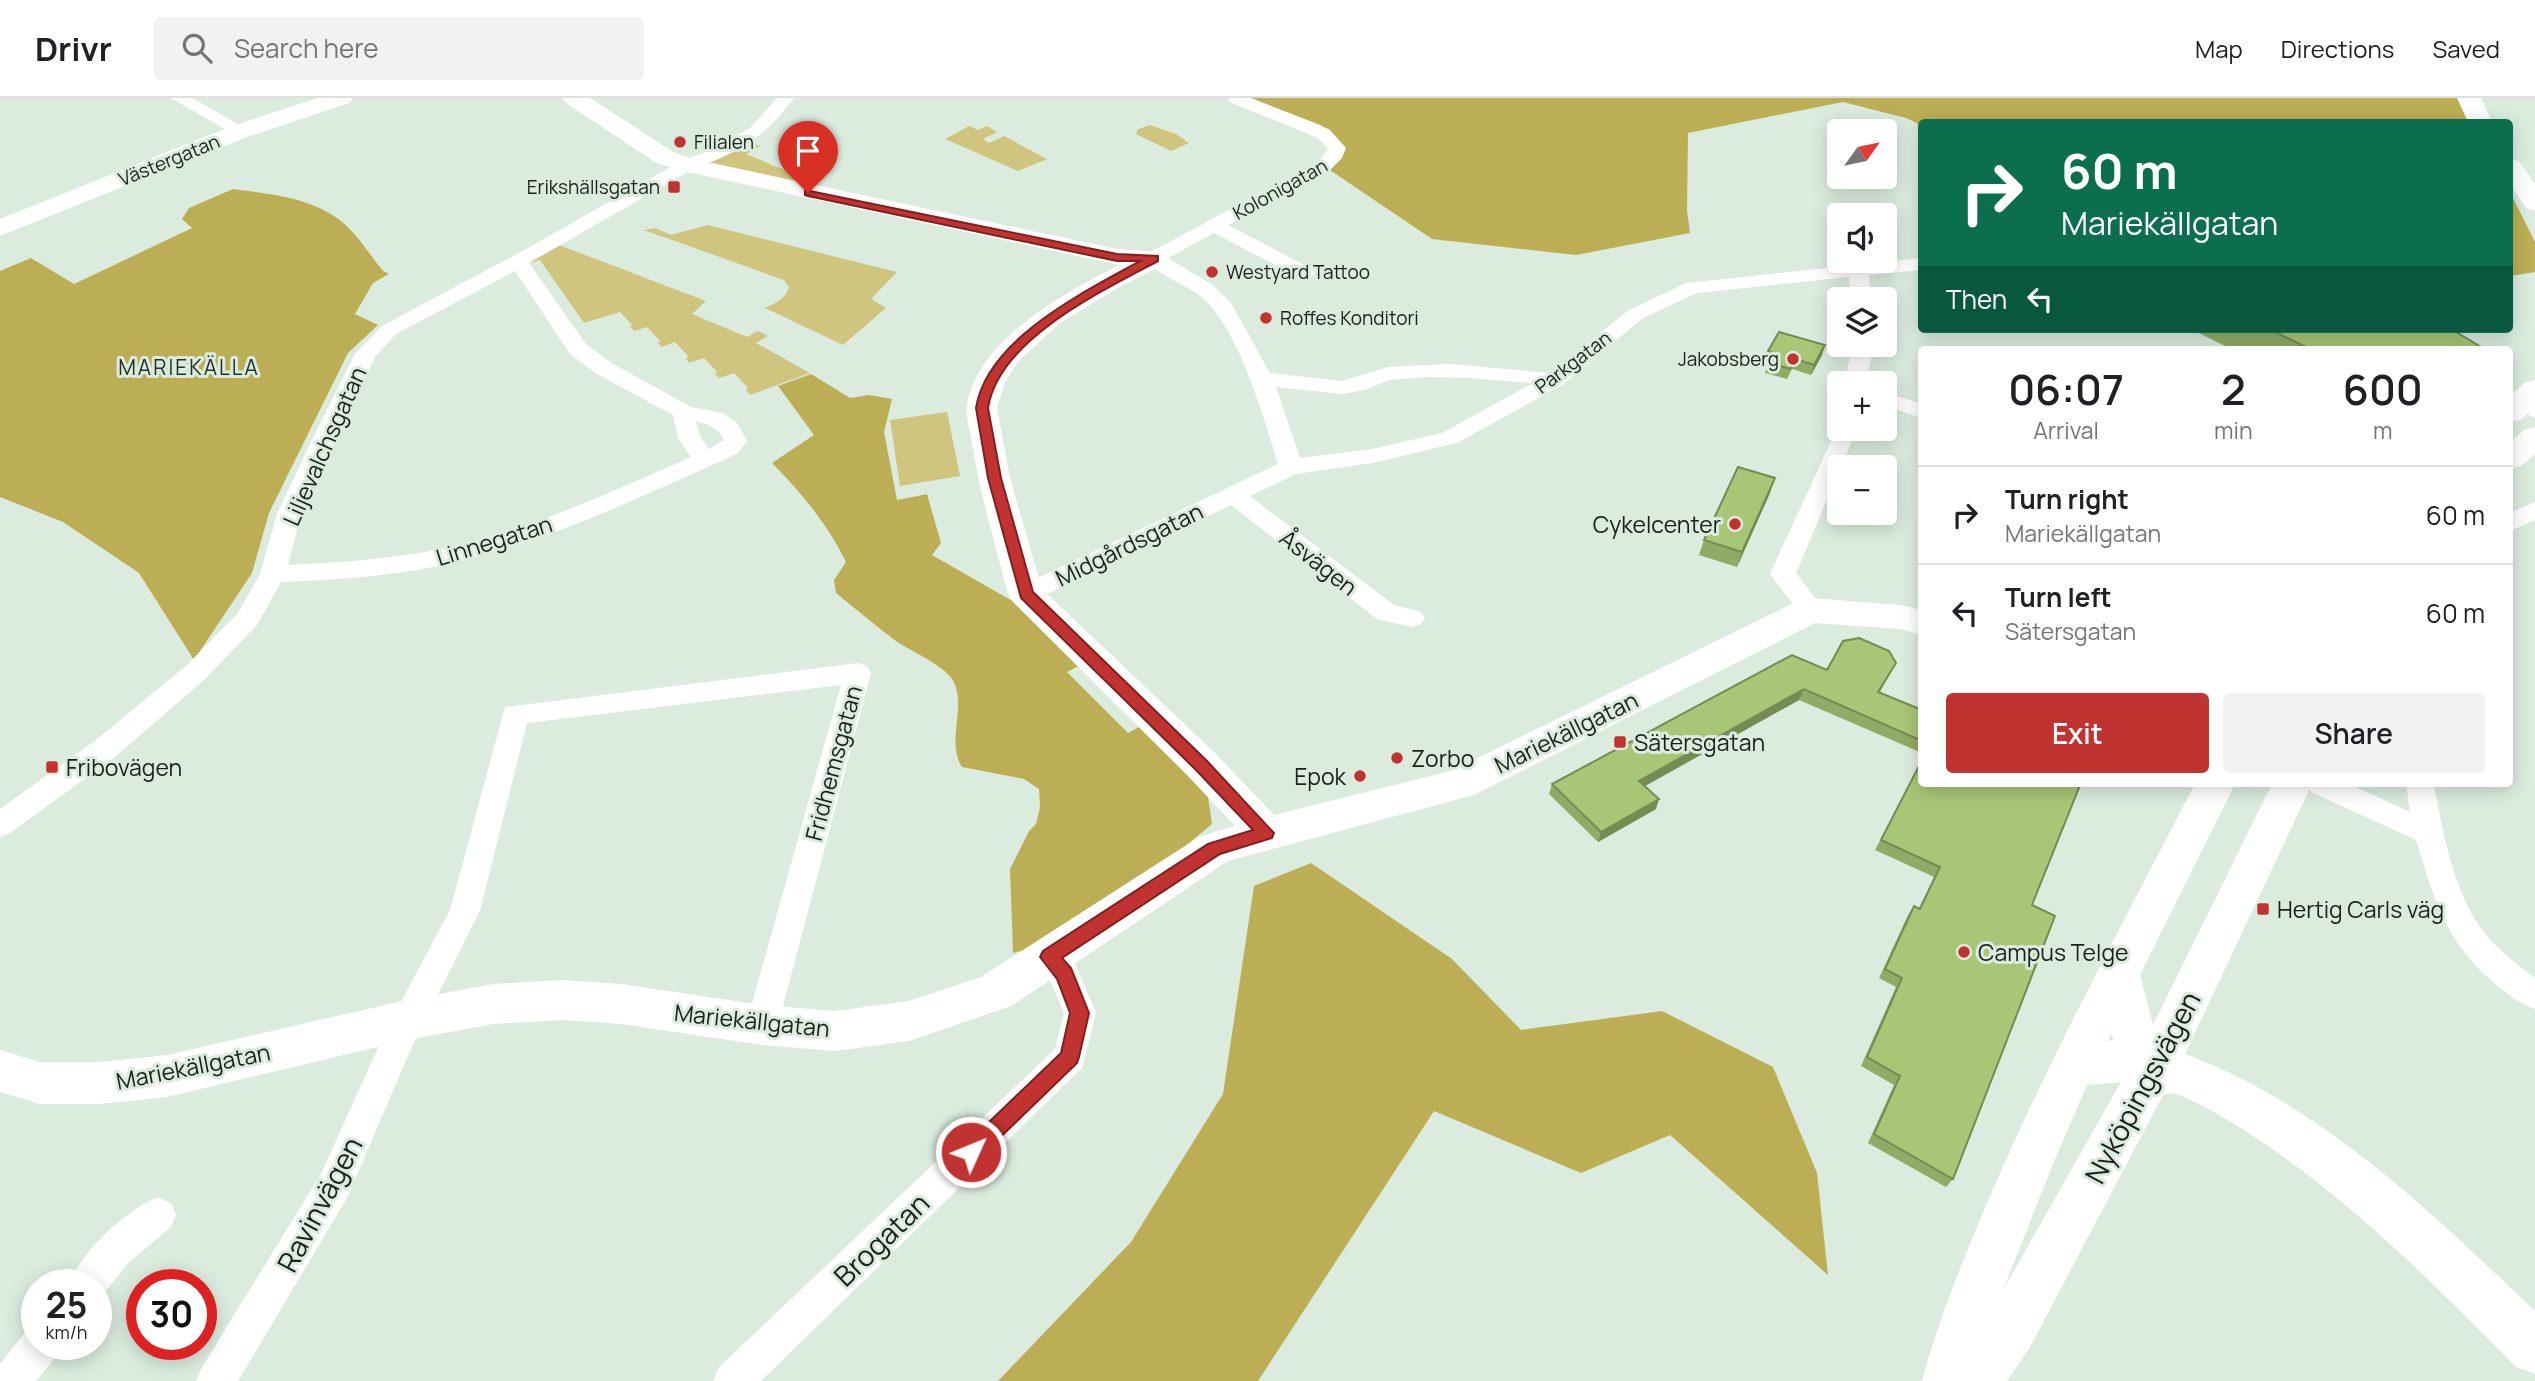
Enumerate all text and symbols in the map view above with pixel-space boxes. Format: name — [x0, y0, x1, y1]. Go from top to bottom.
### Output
search box — [154, 17, 644, 80]
text: Drivr — [35, 26, 112, 71]
icon: search — [178, 29, 216, 67]
text: Search here — [234, 30, 378, 66]
text: Map — [2195, 32, 2243, 65]
text: Directions — [2281, 32, 2394, 65]
text: Saved — [2432, 32, 2500, 65]
north arrow — [1827, 119, 1897, 189]
map controls — [1827, 119, 1897, 525]
pin — [778, 121, 838, 193]
street label: Västergatan — [114, 128, 224, 192]
place label: Filialen — [694, 129, 754, 155]
icon: arrive — [789, 132, 827, 170]
marker: Filialen — [672, 134, 688, 150]
text: 60 m — [2061, 137, 2178, 204]
icon: right — [1946, 147, 2037, 238]
street label: Kolonigatan — [1228, 152, 1332, 226]
place label: Erikshällsgatan — [527, 174, 660, 200]
marker: Erikshällsgatan — [666, 179, 682, 195]
text: Mariekällgatan — [2061, 201, 2278, 245]
button: sound — [1827, 203, 1897, 273]
place label: Westyard Tattoo — [1226, 259, 1370, 285]
marker: Westyard Tattoo — [1204, 264, 1220, 280]
icon: left — [2021, 280, 2059, 318]
text: Then — [1946, 281, 2007, 317]
button: layers — [1827, 287, 1897, 357]
place label: Roffes Konditori — [1280, 305, 1419, 331]
marker: Roffes Konditori — [1258, 310, 1274, 326]
street label: Parkgatan — [1530, 325, 1616, 399]
place label: Jakobsberg — [1678, 346, 1779, 372]
marker: Jakobsberg — [1785, 351, 1801, 367]
district label: MARIEKÄLLA — [118, 353, 260, 381]
text: 06:07 — [2008, 360, 2124, 418]
text: 2 — [2221, 360, 2246, 418]
text: 600 — [2343, 360, 2423, 418]
street label: Liljevalchsgatan — [275, 361, 373, 531]
button: + — [1827, 371, 1897, 441]
text: Arrival — [2033, 414, 2099, 446]
text: min — [2214, 414, 2253, 446]
text: m — [2373, 414, 2393, 446]
button: − — [1827, 455, 1897, 525]
text: Turn right — [2005, 481, 2129, 517]
street label: Midgårdsgatan — [1050, 494, 1208, 594]
icon: right — [1946, 496, 1984, 534]
text: 60 m — [2426, 497, 2485, 533]
street label: Linnegatan — [432, 507, 556, 573]
place label: Cykelcenter — [1593, 508, 1721, 540]
marker: Cykelcenter — [1727, 516, 1743, 532]
text: Mariekällgatan — [2005, 517, 2161, 549]
street label: Åsvägen — [1274, 522, 1364, 602]
text: Turn left — [2005, 579, 2112, 615]
icon: left — [1946, 594, 1984, 632]
text: 60 m — [2426, 595, 2485, 631]
text: Sätersgatan — [2005, 615, 2136, 647]
street label: Fridhemsgatan — [797, 682, 869, 844]
street label: Mariekällgatan — [1489, 683, 1643, 781]
button: Exit — [1946, 693, 2209, 773]
button: Share — [2223, 693, 2485, 773]
place label: Sätersgatan — [1634, 726, 1765, 758]
marker: Sätersgatan — [1612, 734, 1628, 750]
place label: Zorbo — [1411, 742, 1474, 774]
marker: Zorbo — [1389, 750, 1405, 766]
place label: Fribovägen — [66, 751, 182, 783]
marker: Fribovägen — [44, 759, 60, 775]
place label: Epok — [1294, 760, 1347, 792]
marker: Epok — [1352, 768, 1368, 784]
place label: Hertig Carls väg — [2277, 893, 2444, 925]
marker: Hertig Carls väg — [2255, 901, 2271, 917]
place label: Campus Telge — [1978, 936, 2128, 968]
marker: Campus Telge — [1956, 944, 1972, 960]
street label: Nyköpingsvägen — [2075, 984, 2209, 1190]
street label: Mariekällgatan — [673, 996, 831, 1044]
street label: Mariekällgatan — [113, 1035, 273, 1097]
position arrow — [934, 1115, 1008, 1189]
street label: Ravinvägen — [267, 1130, 371, 1278]
street label: Brogatan — [825, 1184, 937, 1294]
speed limit sign: 30 — [126, 1269, 217, 1360]
text: 25 — [46, 1281, 87, 1329]
text: km/h — [46, 1320, 87, 1344]

